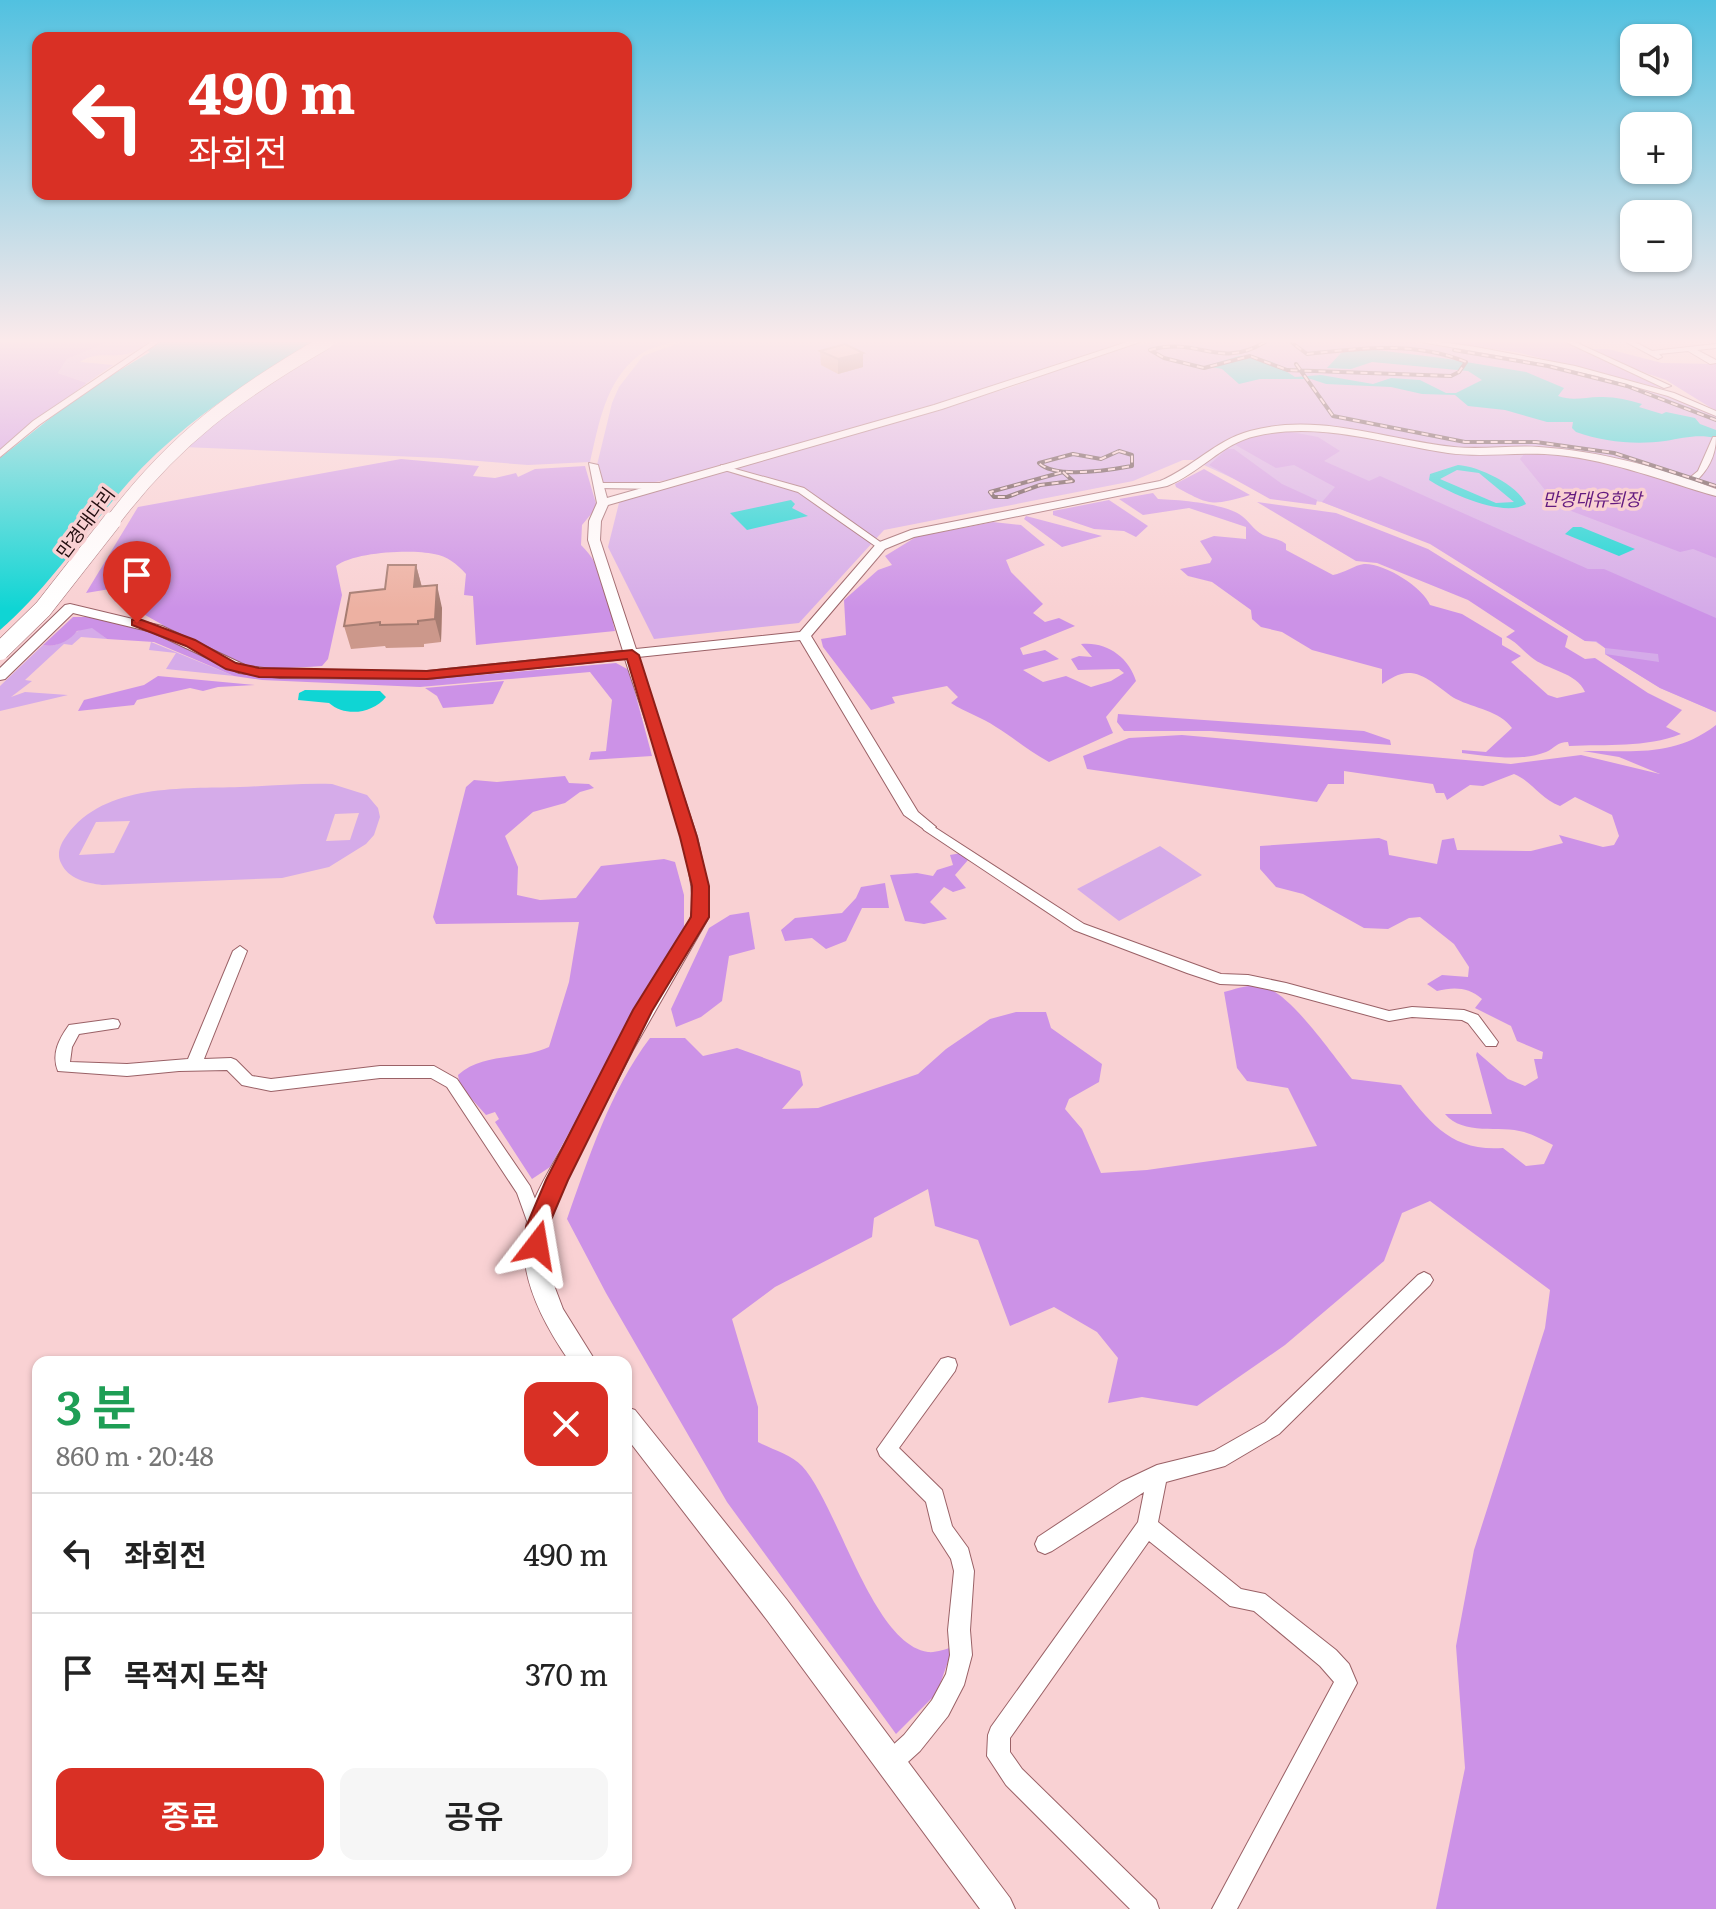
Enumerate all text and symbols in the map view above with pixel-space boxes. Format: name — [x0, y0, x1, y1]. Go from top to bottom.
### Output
map controls — [1620, 24, 1692, 272]
button: sound — [1620, 24, 1692, 96]
text: 490 m — [188, 48, 356, 131]
icon: left — [56, 64, 160, 168]
button: + — [1620, 112, 1692, 184]
text: 좌회전 — [188, 124, 287, 177]
button: − — [1620, 200, 1692, 272]
street label: 만경대다리 — [49, 481, 121, 563]
park label: 만경대유희장 — [1542, 485, 1644, 512]
pin — [103, 541, 171, 623]
icon: arrive — [115, 553, 159, 597]
position arrow — [495, 1203, 579, 1287]
text: 3 분 — [56, 1369, 136, 1440]
button: close — [524, 1382, 608, 1466]
text: 860 m · 20:48 — [56, 1435, 214, 1474]
icon: left — [56, 1531, 100, 1575]
text: 좌회전 — [124, 1531, 207, 1575]
text: 490 m — [523, 1531, 608, 1575]
icon: arrive — [56, 1651, 100, 1695]
text: 목적지 도착 — [124, 1651, 268, 1695]
text: 370 m — [525, 1651, 608, 1695]
button: 종료 — [56, 1768, 324, 1860]
button: 공유 — [340, 1768, 608, 1860]

